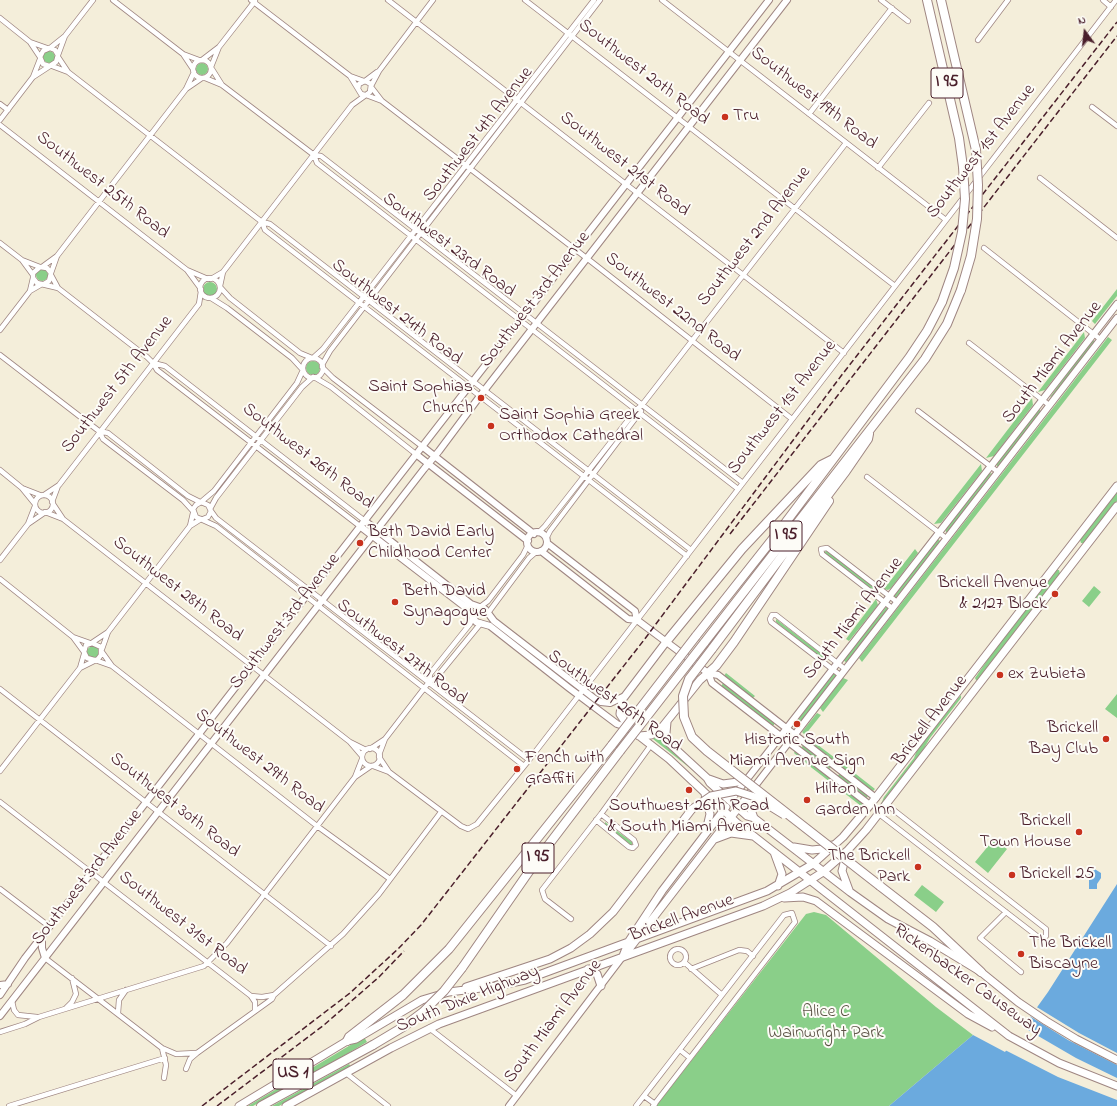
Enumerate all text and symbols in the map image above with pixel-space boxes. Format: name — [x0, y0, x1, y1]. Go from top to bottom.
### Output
north arrow — [1065, 12, 1105, 52]
text: N — [1076, 12, 1088, 29]
street label: Southwest 20th Road — [573, 15, 713, 131]
street label: Southwest 19th Road — [745, 43, 881, 155]
street label: Southwest 4th Avenue — [419, 63, 539, 207]
road number: I 95 — [931, 68, 963, 98]
street label: Southwest 1st Avenue — [923, 81, 1041, 223]
place label: Tru — [733, 106, 759, 128]
street label: Southwest 21st Road — [555, 108, 693, 222]
marker: Tru — [720, 112, 730, 122]
street label: Southwest 25th Road — [31, 127, 173, 245]
street label: Southwest 2nd Avenue — [694, 163, 816, 311]
street label: Southwest 23rd Road — [377, 189, 519, 303]
street label: Southwest 3rd Avenue — [476, 228, 596, 372]
street label: Southwest 22nd Road — [600, 248, 744, 368]
street label: Southwest 24th Road — [326, 255, 466, 371]
street label: South Miami Avenue — [998, 297, 1108, 429]
street label: Southwest 5th Avenue — [58, 312, 178, 458]
street label: Southwest 1st Avenue — [724, 337, 842, 479]
place label: Saint Sophias Church — [368, 377, 473, 420]
marker: Saint Sophias Church — [476, 393, 486, 403]
street label: Southwest 26th Road — [237, 399, 377, 515]
place label: Saint Sophia Greek Orthodox Cathedral — [499, 405, 643, 448]
marker: Saint Sophia Greek Orthodox Cathedral — [486, 421, 496, 431]
road number: I 95 — [770, 521, 802, 551]
place label: Beth David Early Childhood Center — [368, 522, 494, 564]
street label: Southwest 28th Road — [108, 532, 246, 648]
marker: Beth David Early Childhood Center — [355, 538, 365, 548]
street label: Southwest 3rd Avenue — [226, 550, 346, 694]
street label: South Miami Avenue — [799, 553, 909, 685]
place label: Brickell Avenue & 2127 Block — [938, 573, 1047, 616]
place label: Beth David Synagogue — [403, 581, 487, 624]
marker: Brickell Avenue & 2127 Block — [1050, 589, 1060, 599]
street label: Southwest 27th Road — [331, 595, 471, 711]
marker: Beth David Synagogue — [390, 597, 400, 607]
street label: Southwest 26th Road — [543, 646, 685, 758]
place label: ex Zubieta — [1008, 664, 1086, 686]
marker: ex Zubieta — [995, 670, 1005, 680]
street label: Brickell Avenue — [889, 671, 973, 771]
street label: Southwest 29th Road — [190, 705, 328, 819]
place label: Brickell Bay Club — [1029, 718, 1098, 760]
marker: Historic South Miami Avenue Sign — [792, 719, 802, 729]
place label: Historic South Miami Avenue Sign — [729, 730, 865, 772]
marker: Brickell Bay Club — [1101, 734, 1111, 744]
place label: Fench with Graffiti — [525, 748, 604, 790]
street label: Southwest 30th Road — [105, 749, 243, 863]
marker: Fench with Graffiti — [512, 764, 522, 774]
place label: Hilton Garden Inn — [815, 779, 895, 822]
marker: Southwest 26th Road & South Miami Avenue — [684, 785, 694, 795]
marker: Hilton Garden Inn — [802, 795, 812, 805]
place label: Southwest 26th Road & South Miami Avenue — [608, 796, 770, 838]
street label: Southwest 3rd Avenue — [28, 806, 148, 950]
place label: Brickell Town House — [980, 811, 1071, 854]
marker: Brickell Town House — [1074, 827, 1084, 837]
road number: I 95 — [522, 843, 554, 873]
place label: The Brickell Park — [828, 846, 910, 888]
marker: The Brickell Park — [913, 862, 923, 872]
place label: Brickell 25 — [1020, 864, 1095, 886]
street label: Southwest 31st Road — [113, 867, 251, 981]
marker: Brickell 25 — [1007, 870, 1017, 880]
street label: Brickell Avenue — [627, 890, 737, 948]
street label: Rickenbacker Causeway — [889, 920, 1045, 1042]
place label: The Brickell Biscayne — [1029, 933, 1111, 976]
marker: The Brickell Biscayne — [1016, 949, 1026, 959]
street label: South Miami Avenue — [500, 956, 608, 1088]
street label: South Dixie Highway — [394, 962, 542, 1038]
park label: Alice C Wainwright Park — [768, 1002, 884, 1044]
road number: US 1 — [273, 1059, 313, 1089]

